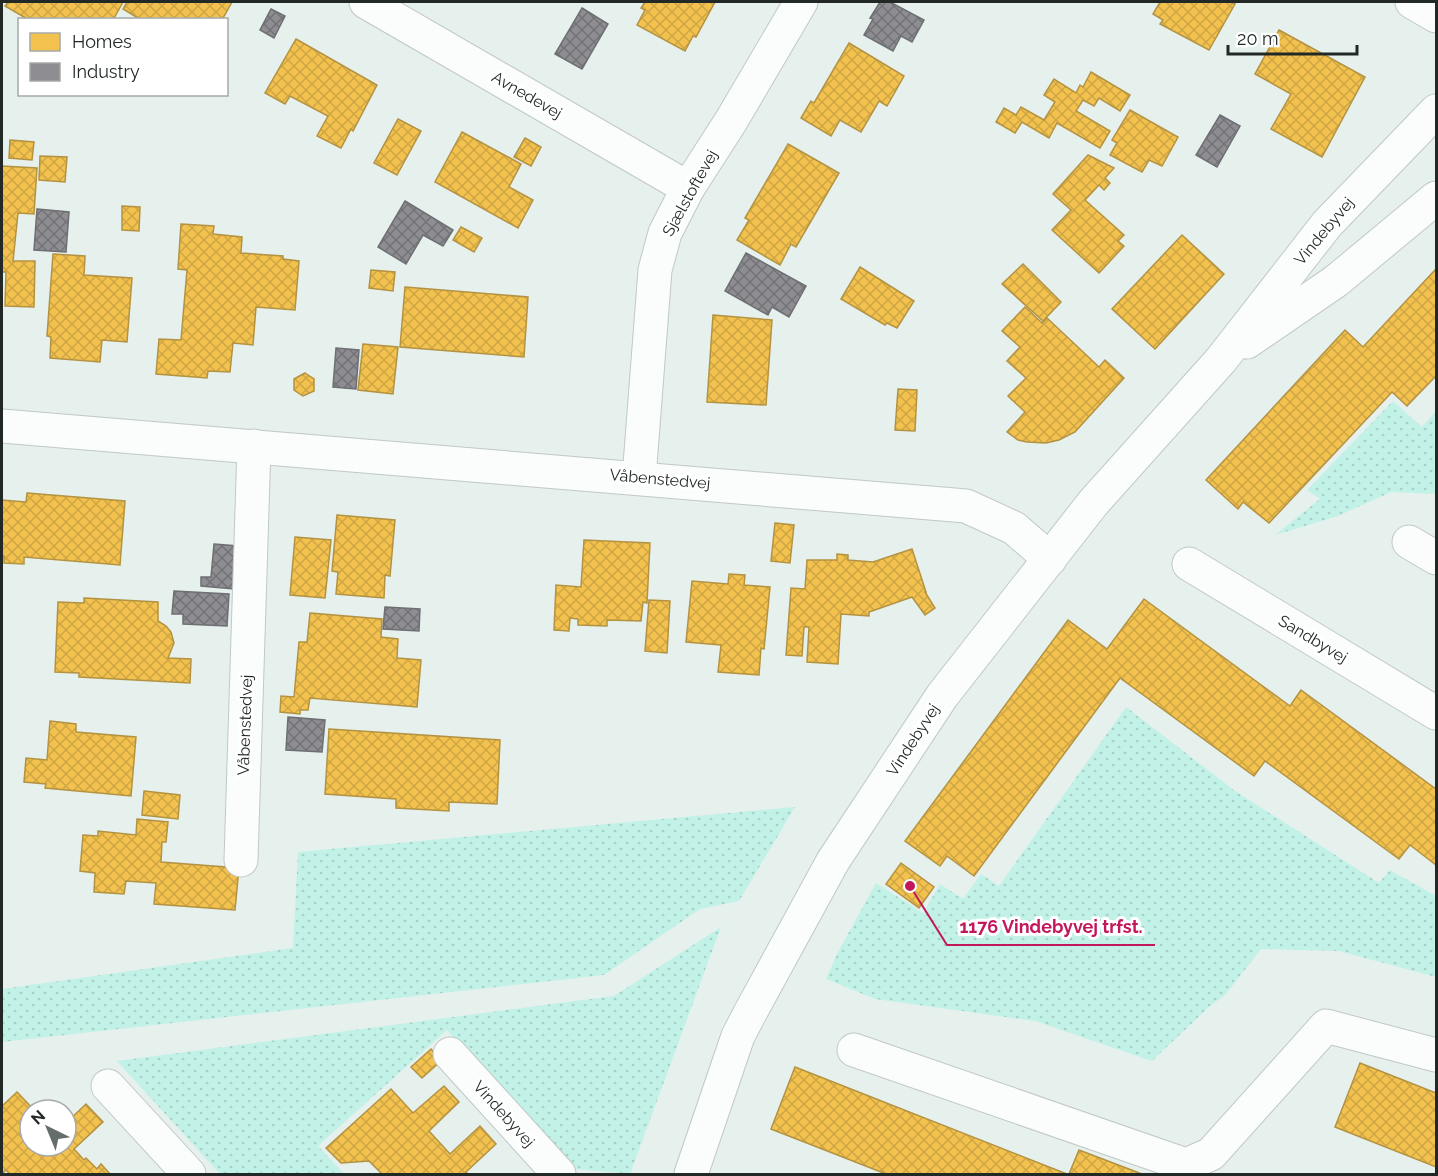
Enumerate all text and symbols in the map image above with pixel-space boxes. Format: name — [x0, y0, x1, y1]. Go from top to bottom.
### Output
legend — [18, 18, 228, 96]
scale bar — [1228, 18, 1357, 56]
text: 20 m — [1237, 28, 1279, 49]
text: Homes — [72, 31, 132, 52]
text: Industry — [72, 61, 140, 82]
street label: Avnedevej — [489, 67, 565, 123]
street label: Sjælstoftevej — [658, 146, 722, 240]
street label: Vindebyvej — [1290, 193, 1358, 269]
street label: Våbenstedvej — [609, 465, 711, 493]
street label: Sandbyvej — [1275, 611, 1351, 667]
street label: Våbenstedvej — [234, 674, 256, 776]
street label: Vindebyvej — [883, 700, 943, 780]
callout: 1176 Vindebyvej trfst. — [947, 909, 1155, 945]
text: 1176 Vindebyvej trfst. — [959, 916, 1143, 937]
street label: Vindebyvej — [469, 1077, 539, 1151]
north arrow — [18, 1098, 78, 1158]
text: N — [27, 1106, 49, 1129]

